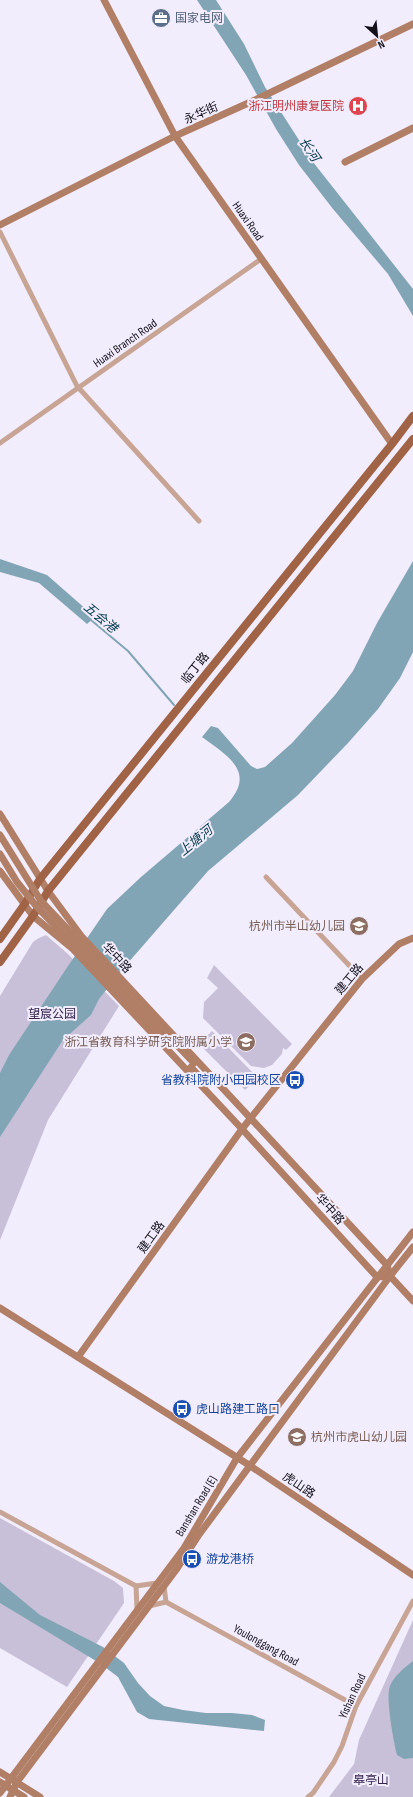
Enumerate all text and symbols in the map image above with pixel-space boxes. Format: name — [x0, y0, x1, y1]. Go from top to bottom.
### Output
office icon: 国家电网 — [150, 7, 172, 29]
place label: 国家电网 — [175, 11, 223, 26]
north arrow — [357, 16, 397, 56]
text: N — [376, 37, 387, 52]
hospital icon: 浙江明州康复医院 — [347, 95, 369, 117]
street label: 永华街 — [182, 99, 221, 128]
place label: 浙江明州康复医院 — [248, 99, 344, 114]
water label: 长河 — [295, 134, 325, 167]
street label: Huaxi Road — [229, 199, 266, 244]
street label: Huaxi Branch Road — [90, 316, 160, 371]
water label: 五会港 — [80, 599, 122, 638]
street label: 临丁路 — [178, 650, 213, 687]
water label: 上塘河 — [175, 820, 218, 859]
school or university icon: 杭州市半山幼儿园 — [348, 915, 370, 937]
place label: 杭州市半山幼儿园 — [249, 919, 345, 934]
street label: 华中路 — [99, 940, 134, 977]
street label: 建工路 — [332, 961, 367, 998]
park label: 望宸公园 — [28, 1007, 76, 1022]
school or university icon: 浙江省教育科学研究院附属小学 — [235, 1031, 257, 1053]
place label: 浙江省教育科学研究院附属小学 — [64, 1035, 232, 1050]
bus stop icon: 省教科院附小田园校区 — [284, 1069, 306, 1091]
place label: 省教科院附小田园校区 — [161, 1073, 281, 1088]
street label: 华中路 — [312, 1191, 347, 1228]
street label: 建工路 — [135, 1218, 168, 1256]
bus stop icon: 虎山路建工路口 — [171, 1398, 193, 1420]
place label: 虎山路建工路口 — [196, 1402, 280, 1417]
school or university icon: 杭州市虎山幼儿园 — [286, 1426, 308, 1448]
place label: 杭州市虎山幼儿园 — [311, 1430, 407, 1445]
street label: 虎山路 — [280, 1469, 318, 1502]
street label: Banshan Road (E) — [172, 1473, 220, 1539]
bus stop icon: 游龙港桥 — [181, 1548, 203, 1570]
place label: 游龙港桥 — [206, 1552, 254, 1567]
street label: Youlonggang Road — [230, 1621, 301, 1670]
street label: Yishan Road — [336, 1671, 369, 1721]
park label: 皋亭山 — [353, 1773, 389, 1788]

